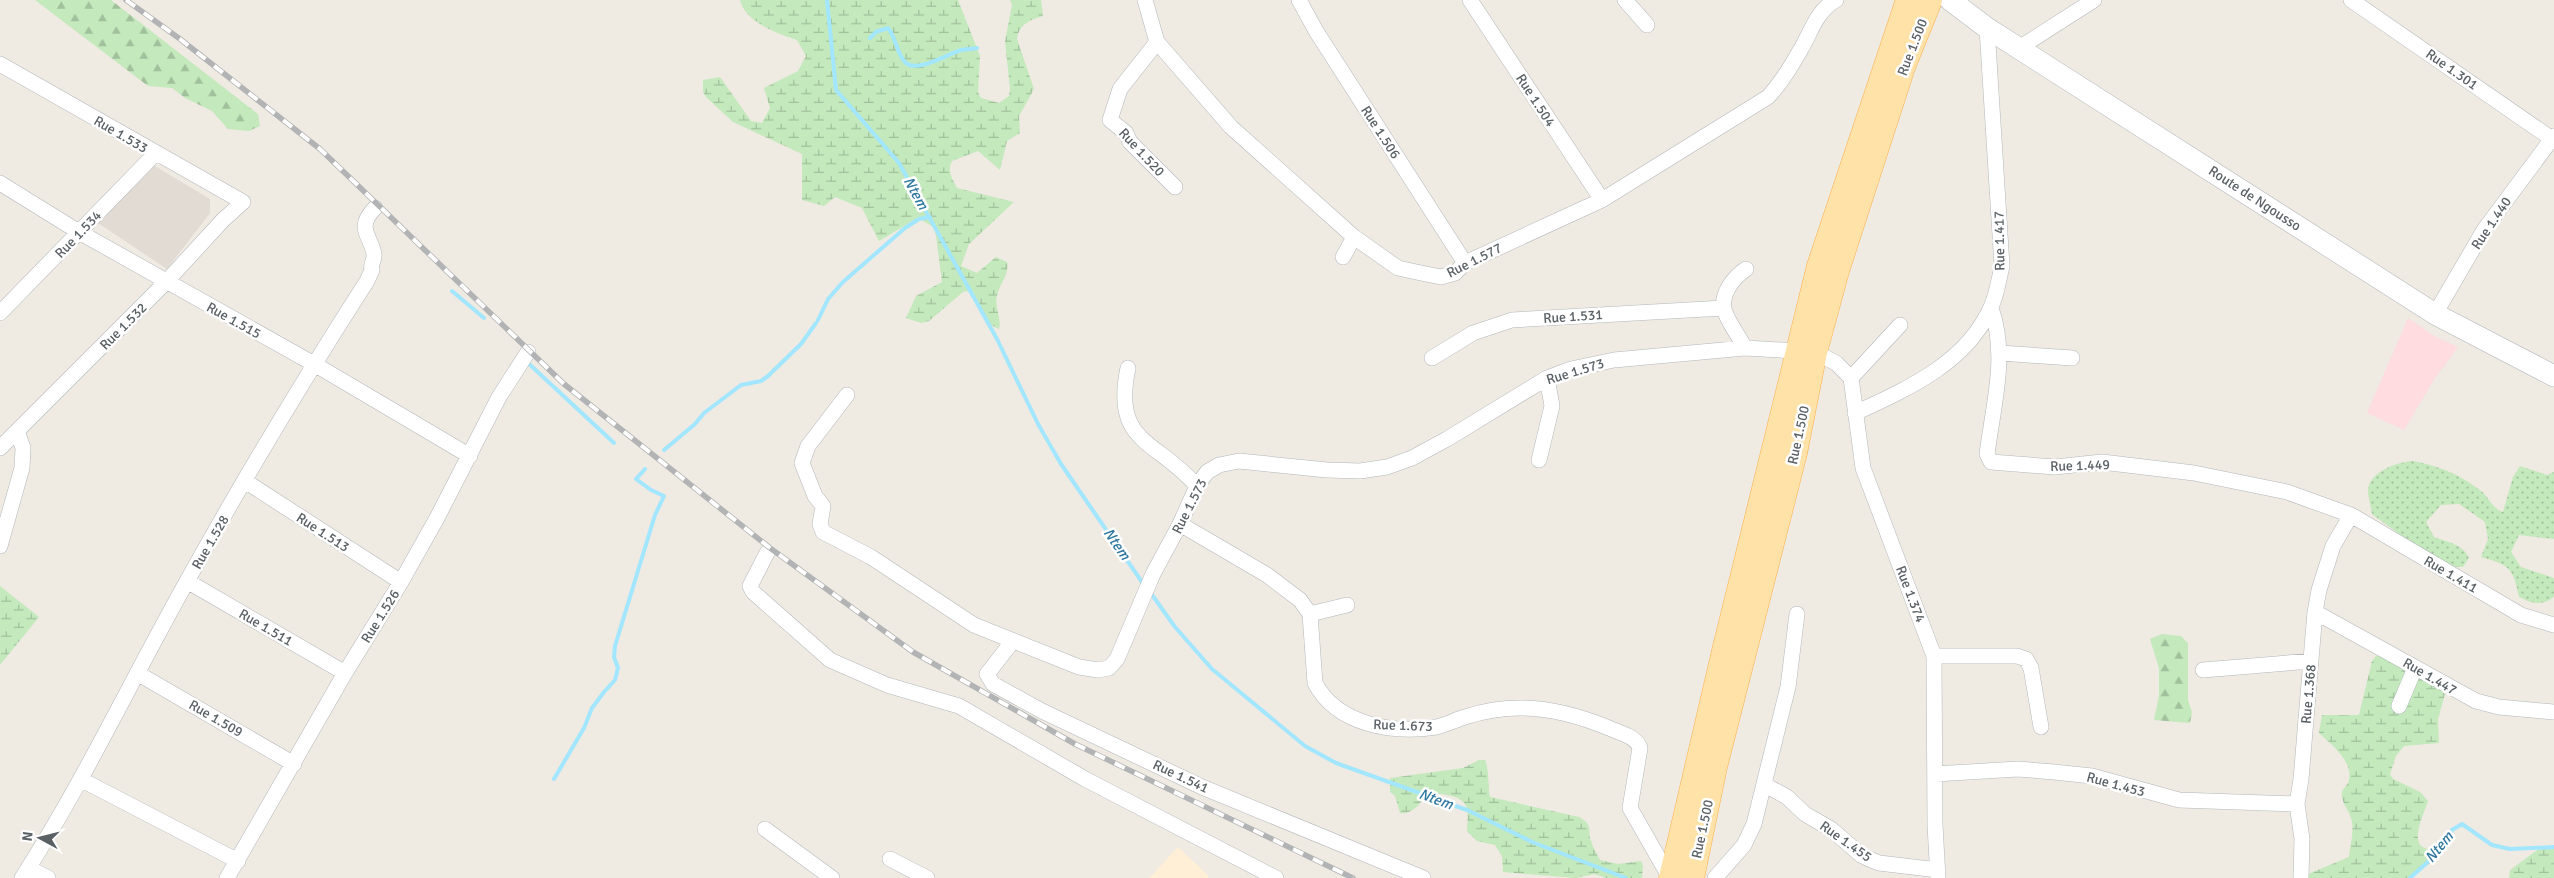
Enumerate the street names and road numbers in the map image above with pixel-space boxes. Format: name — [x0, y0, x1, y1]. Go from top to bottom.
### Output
street label: Rue 1.500 — [1894, 16, 1931, 78]
street label: Rue 1.301 — [2422, 45, 2481, 94]
street label: Rue 1.504 — [1512, 71, 1559, 130]
street label: Rue 1.506 — [1357, 103, 1404, 162]
street label: Rue 1.533 — [91, 112, 151, 157]
street label: Rue 1.520 — [1115, 125, 1168, 180]
street label: Route de Ngousso — [2205, 162, 2304, 235]
street label: Rue 1.440 — [2468, 194, 2515, 253]
street label: Rue 1.534 — [51, 207, 106, 262]
street label: Rue 1.417 — [1990, 211, 2009, 271]
street label: Rue 1.577 — [1444, 239, 1505, 282]
street label: Rue 1.532 — [96, 299, 150, 353]
street label: Rue 1.515 — [204, 299, 264, 342]
street label: Rue 1.531 — [1543, 306, 1603, 327]
street label: Rue 1.573 — [1544, 355, 1606, 388]
street label: Rue 1.500 — [1784, 404, 1813, 466]
street label: Rue 1.449 — [2050, 456, 2110, 475]
street label: Rue 1.573 — [1168, 476, 1211, 537]
street label: Rue 1.513 — [293, 509, 352, 556]
street label: Rue 1.528 — [188, 512, 233, 572]
street label: Rue 1.411 — [2421, 552, 2481, 597]
street label: Rue 1.374 — [1892, 563, 1929, 626]
street label: Rue 1.526 — [357, 586, 403, 646]
street label: Rue 1.511 — [236, 605, 296, 650]
street label: Rue 1.447 — [2400, 654, 2460, 699]
street label: Rue 1.368 — [2297, 664, 2320, 725]
street label: Rue 1.509 — [186, 696, 246, 741]
street label: Rue 1.673 — [1373, 716, 1433, 735]
street label: Rue 1.541 — [1150, 756, 1211, 797]
street label: Rue 1.453 — [2085, 769, 2147, 800]
street label: Rue 1.500 — [1688, 798, 1717, 860]
street label: Rue 1.455 — [1816, 817, 1875, 866]

